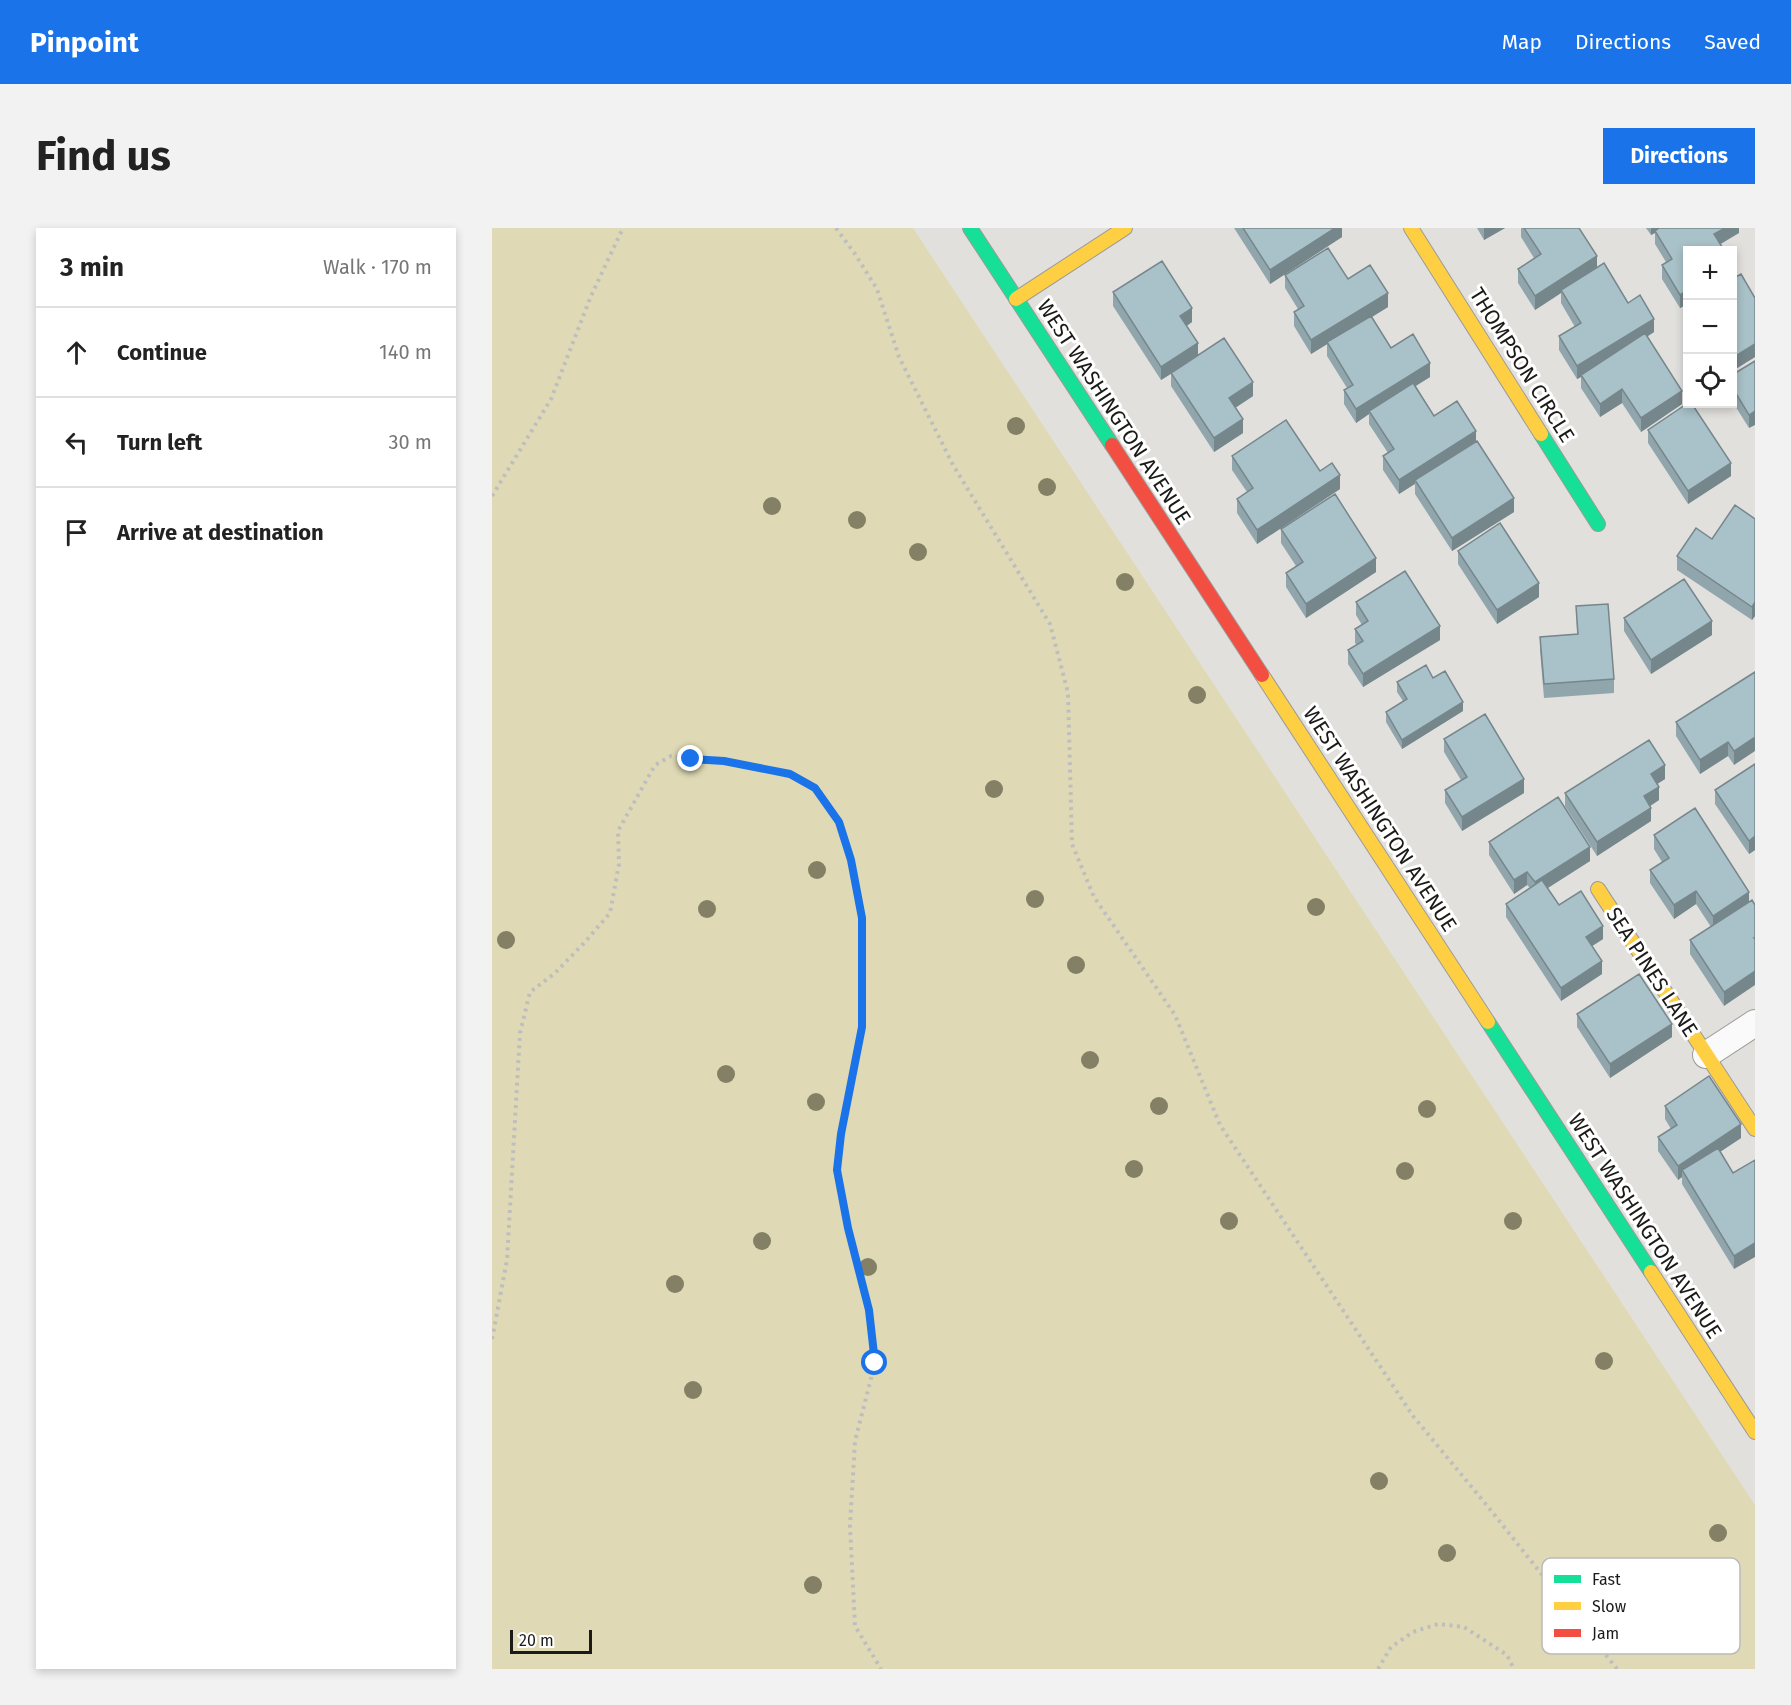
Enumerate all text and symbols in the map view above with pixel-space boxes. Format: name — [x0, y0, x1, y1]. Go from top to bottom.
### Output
text: Pinpoint — [30, 26, 139, 59]
text: Map — [1502, 29, 1542, 55]
text: Directions — [1575, 29, 1671, 55]
text: Saved — [1704, 29, 1761, 55]
button: Directions — [1603, 128, 1755, 184]
text: Find us — [36, 131, 171, 181]
map controls — [1683, 246, 1737, 408]
button: + — [1683, 246, 1737, 300]
text: 3 min — [60, 252, 124, 283]
text: Walk · 170 m — [323, 255, 432, 279]
street label: THOMPSON CIRCLE — [1464, 283, 1580, 447]
street label: WEST WASHINGTON AVENUE — [1031, 295, 1197, 529]
button: − — [1683, 300, 1737, 354]
icon: ahead — [60, 336, 93, 369]
text: Continue — [117, 339, 207, 366]
text: 140 m — [379, 340, 432, 364]
button: locate — [1683, 354, 1737, 408]
icon: left — [60, 426, 93, 459]
text: Turn left — [117, 429, 202, 456]
text: 30 m — [388, 430, 432, 454]
icon: arrive — [60, 516, 93, 549]
text: Arrive at destination — [117, 519, 324, 546]
street label: WEST WASHINGTON AVENUE — [1297, 702, 1463, 936]
route end — [677, 745, 703, 771]
street label: SEA PINES LANE — [1600, 902, 1704, 1042]
street label: WEST WASHINGTON AVENUE — [1562, 1109, 1728, 1343]
route start — [861, 1349, 887, 1375]
legend — [1542, 1558, 1740, 1654]
text: Fast — [1592, 1570, 1621, 1589]
text: Slow — [1592, 1597, 1627, 1616]
text: Jam — [1592, 1624, 1619, 1643]
scale bar — [510, 1627, 592, 1654]
text: 20 m — [519, 1631, 554, 1650]

